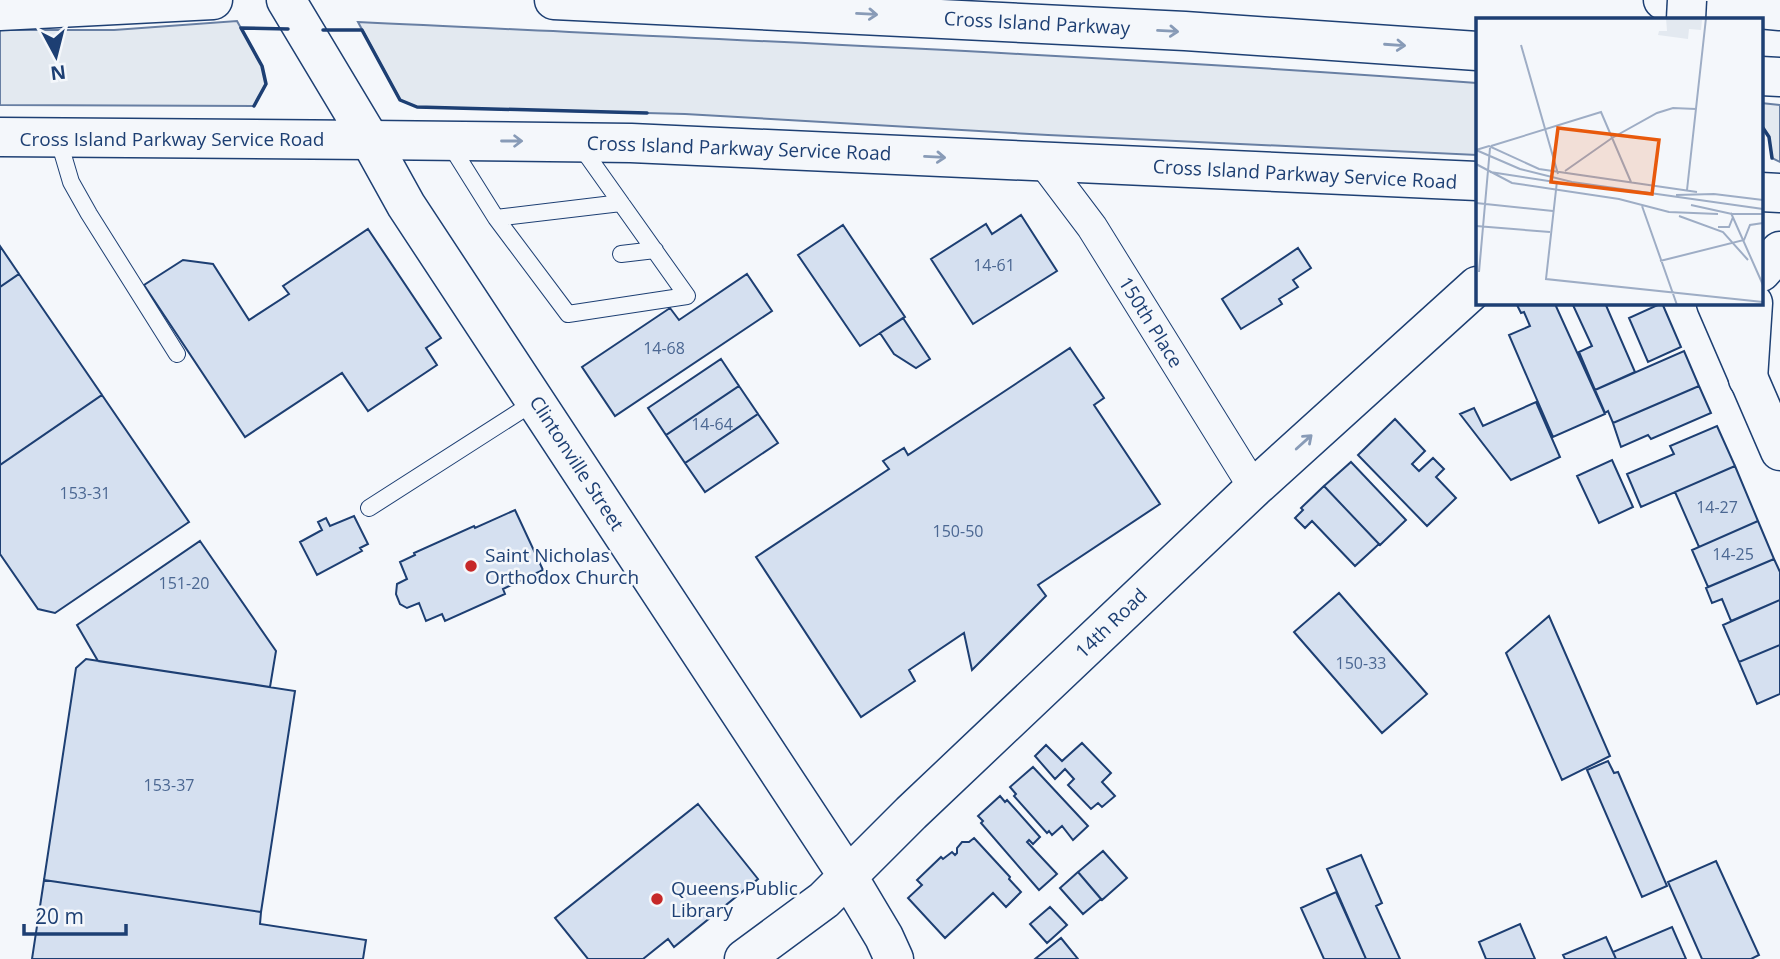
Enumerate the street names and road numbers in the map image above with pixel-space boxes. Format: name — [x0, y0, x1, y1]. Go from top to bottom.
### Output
street label: Cross Island Parkway — [943, 5, 1131, 41]
street label: Cross Island Parkway Service Road — [20, 126, 324, 152]
street label: Cross Island Parkway Service Road — [586, 130, 892, 166]
street label: Cross Island Parkway Service Road — [1152, 153, 1458, 195]
street label: 150th Place — [1113, 272, 1189, 372]
street label: Clintonville Street — [524, 391, 630, 536]
street label: 14th Road — [1069, 582, 1153, 664]

